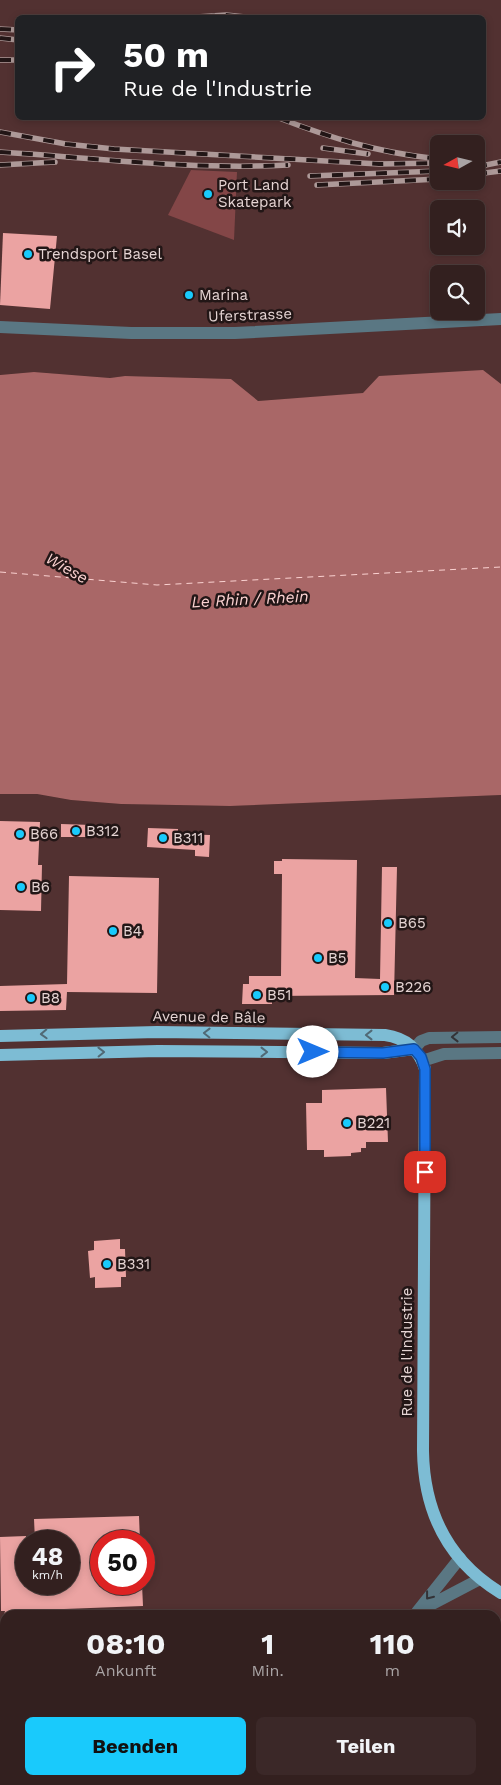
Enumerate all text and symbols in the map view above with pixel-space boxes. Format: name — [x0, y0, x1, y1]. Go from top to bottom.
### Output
text: 50 m — [123, 34, 209, 76]
icon: right — [40, 35, 105, 100]
text: Rue de l'Industrie — [123, 76, 312, 101]
north arrow — [430, 135, 485, 190]
map controls — [430, 135, 485, 320]
place label: Port Land Skatepark — [218, 176, 292, 211]
marker: Port Land Skatepark — [202, 188, 214, 200]
button: sound — [430, 200, 485, 255]
place label: Trendsport Basel — [38, 245, 162, 263]
marker: Trendsport Basel — [22, 248, 34, 260]
button: search — [430, 265, 485, 320]
place label: Marina — [199, 286, 249, 304]
marker: Marina — [183, 289, 195, 301]
street label: Uferstrasse — [208, 305, 292, 325]
water label: Wiese — [43, 548, 91, 588]
water label: Le Rhin / Rhein — [191, 586, 309, 612]
place label: B312 — [86, 822, 119, 840]
place label: B66 — [30, 825, 58, 843]
marker: B312 — [70, 825, 82, 837]
marker: B66 — [14, 828, 26, 840]
place label: B311 — [173, 829, 203, 847]
marker: B311 — [157, 832, 169, 844]
place label: B6 — [31, 878, 50, 896]
marker: B6 — [15, 881, 27, 893]
place label: B65 — [398, 914, 426, 932]
marker: B65 — [382, 917, 394, 929]
place label: B4 — [123, 922, 142, 940]
marker: B4 — [107, 925, 119, 937]
place label: B5 — [328, 949, 347, 967]
marker: B5 — [312, 952, 324, 964]
place label: B226 — [395, 978, 431, 996]
marker: B226 — [379, 981, 391, 993]
place label: B51 — [267, 986, 291, 1004]
place label: B8 — [41, 989, 60, 1007]
marker: B51 — [251, 989, 263, 1001]
marker: B8 — [25, 992, 37, 1004]
street label: Avenue de Bâle — [152, 1007, 266, 1027]
position arrow — [286, 1025, 338, 1077]
one-way arrow — [202, 1028, 210, 1038]
one-way arrow — [40, 1029, 48, 1039]
one-way arrow — [365, 1030, 372, 1040]
one-way arrow — [451, 1031, 459, 1042]
one-way arrow — [97, 1047, 105, 1058]
one-way arrow — [260, 1047, 268, 1057]
place label: B221 — [357, 1114, 390, 1132]
marker: B221 — [341, 1117, 353, 1129]
pin — [404, 1151, 446, 1193]
icon: arrive — [411, 1158, 439, 1186]
place label: B331 — [117, 1255, 150, 1273]
marker: B331 — [101, 1258, 113, 1270]
street label: Rue de l'Industrie — [398, 1287, 416, 1417]
speed limit sign: 50 — [90, 1530, 155, 1595]
text: 48 — [32, 1542, 63, 1571]
text: km/h — [32, 1568, 63, 1582]
one-way arrow — [426, 1591, 435, 1600]
text: 08:10 — [86, 1626, 166, 1661]
text: 1 — [261, 1626, 274, 1661]
text: 110 — [370, 1626, 415, 1661]
text: Ankunft — [95, 1661, 156, 1680]
text: Min. — [252, 1661, 284, 1680]
text: m — [385, 1661, 400, 1680]
button: Beenden — [25, 1717, 246, 1775]
button: Teilen — [256, 1717, 476, 1775]

